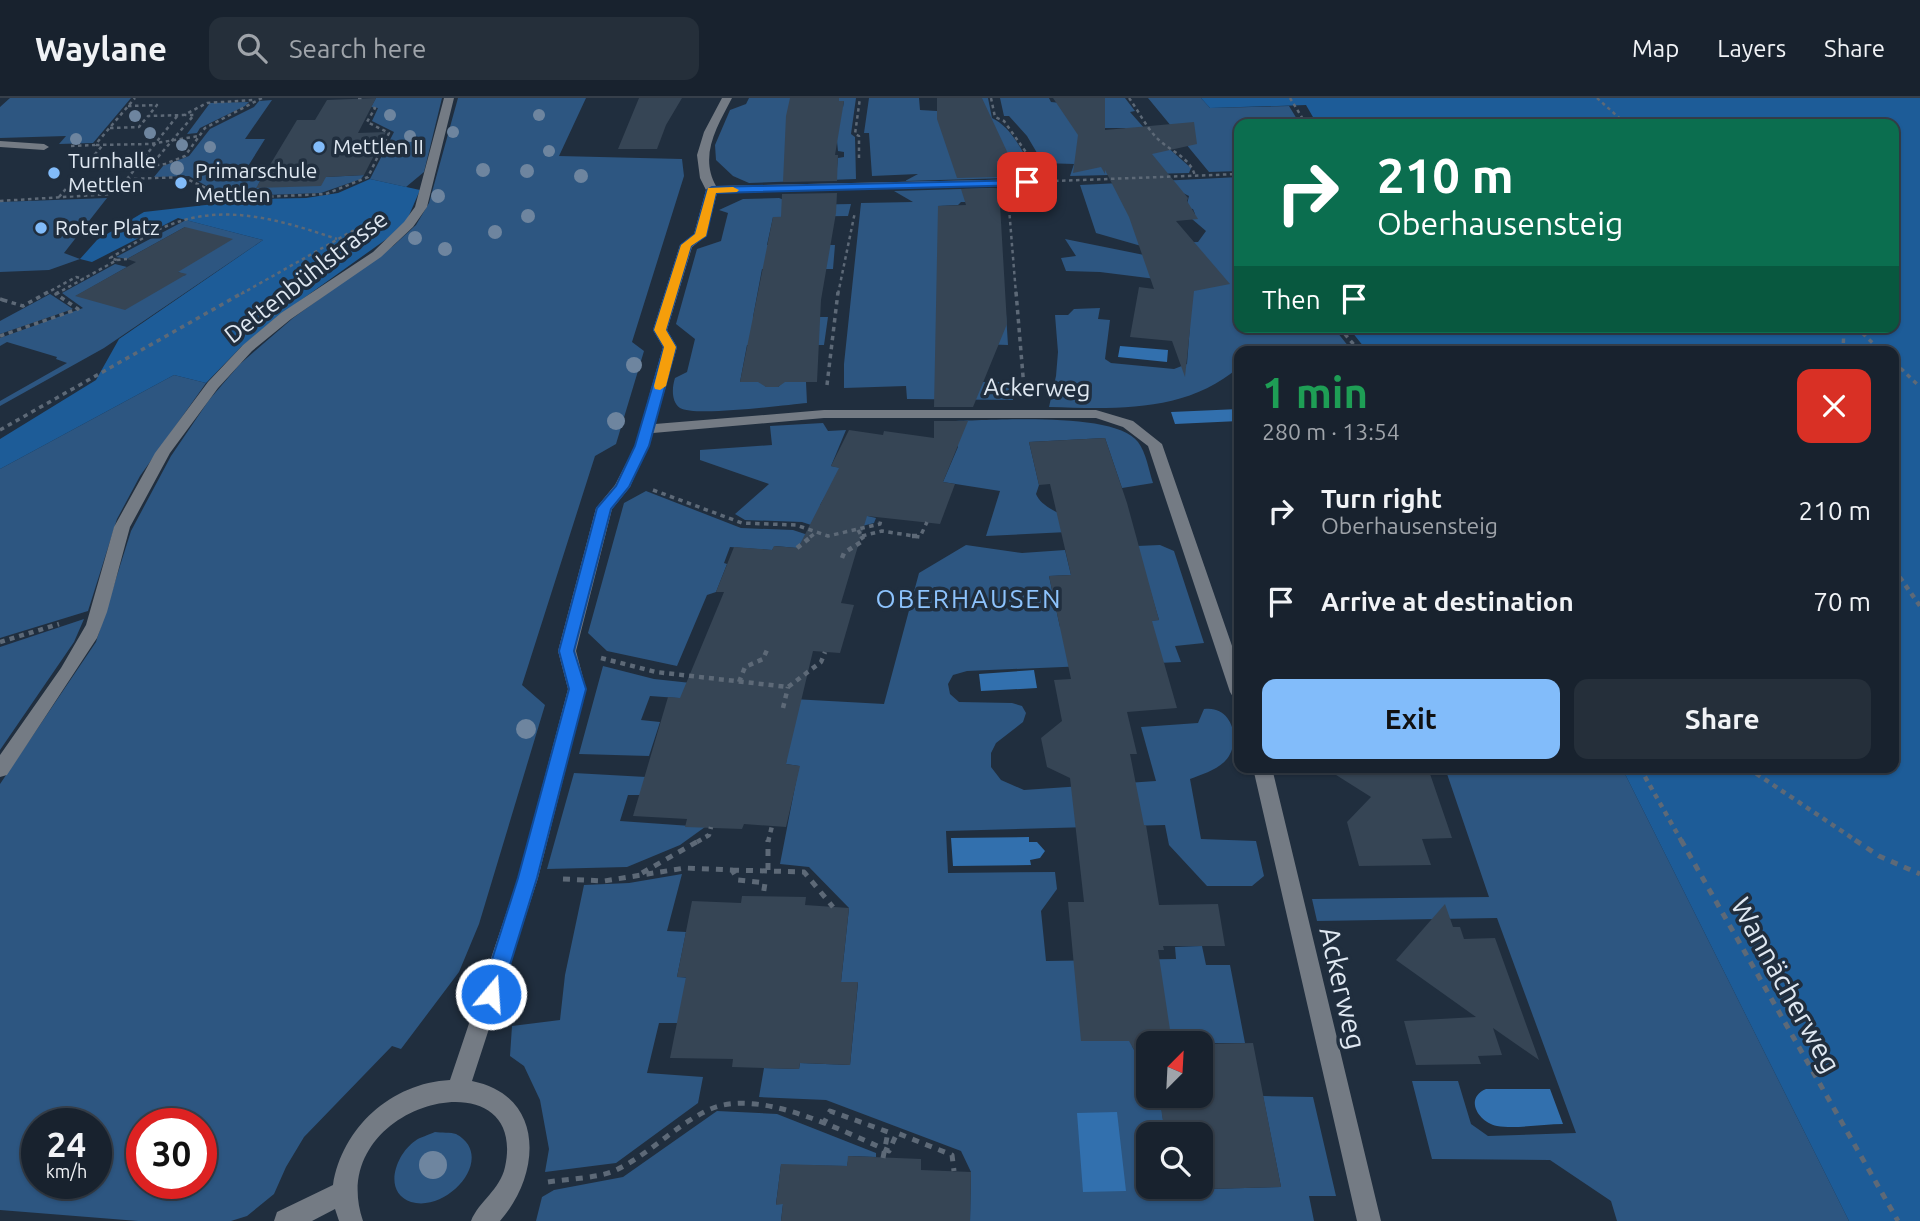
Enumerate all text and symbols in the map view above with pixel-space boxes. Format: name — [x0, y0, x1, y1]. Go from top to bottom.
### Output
search box — [209, 17, 699, 80]
icon: search — [233, 29, 271, 67]
text: Waylane — [35, 30, 167, 67]
text: Search here — [289, 34, 426, 63]
text: Map — [1632, 35, 1679, 62]
text: Layers — [1717, 35, 1786, 62]
text: Share — [1824, 35, 1885, 62]
place label: Mettlen II — [333, 134, 424, 158]
marker: Mettlen II — [311, 139, 327, 155]
icon: right — [1262, 147, 1353, 238]
text: 210 m — [1377, 147, 1514, 202]
place label: Turnhalle Mettlen — [68, 148, 156, 196]
pin — [997, 152, 1057, 212]
place label: Primarschule Mettlen — [195, 158, 317, 206]
icon: arrive — [1008, 163, 1046, 201]
marker: Turnhalle Mettlen — [46, 165, 62, 181]
marker: Primarschule Mettlen — [173, 175, 189, 191]
street label: Dettenbühlstrasse — [219, 205, 392, 349]
text: Oberhausensteig — [1377, 205, 1623, 241]
place label: Roter Platz — [55, 215, 160, 239]
marker: Roter Platz — [33, 220, 49, 236]
icon: arrive — [1335, 280, 1373, 318]
text: Then — [1262, 285, 1321, 314]
text: 1 min — [1262, 369, 1368, 416]
button: close — [1797, 369, 1871, 443]
street label: Ackerweg — [983, 373, 1091, 402]
text: 280 m · 13:54 — [1262, 419, 1400, 444]
text: Turn right — [1321, 484, 1442, 513]
icon: right — [1262, 492, 1300, 530]
text: 210 m — [1799, 496, 1871, 525]
text: Oberhausensteig — [1321, 513, 1498, 538]
icon: arrive — [1262, 583, 1300, 621]
district label: OBERHAUSEN — [876, 584, 1063, 613]
text: Arrive at destination — [1321, 587, 1574, 616]
text: 70 m — [1813, 587, 1871, 616]
button: Exit — [1262, 679, 1560, 759]
button: Share — [1574, 679, 1871, 759]
street label: Wannächerweg — [1726, 892, 1847, 1078]
street label: Ackerweg — [1314, 924, 1373, 1052]
position arrow — [454, 957, 528, 1031]
north arrow — [1136, 1031, 1213, 1108]
map controls — [1136, 1031, 1213, 1199]
speed limit sign: 30 — [126, 1108, 217, 1199]
button: search — [1136, 1122, 1213, 1199]
text: 24 — [47, 1124, 86, 1164]
text: km/h — [46, 1161, 87, 1181]

